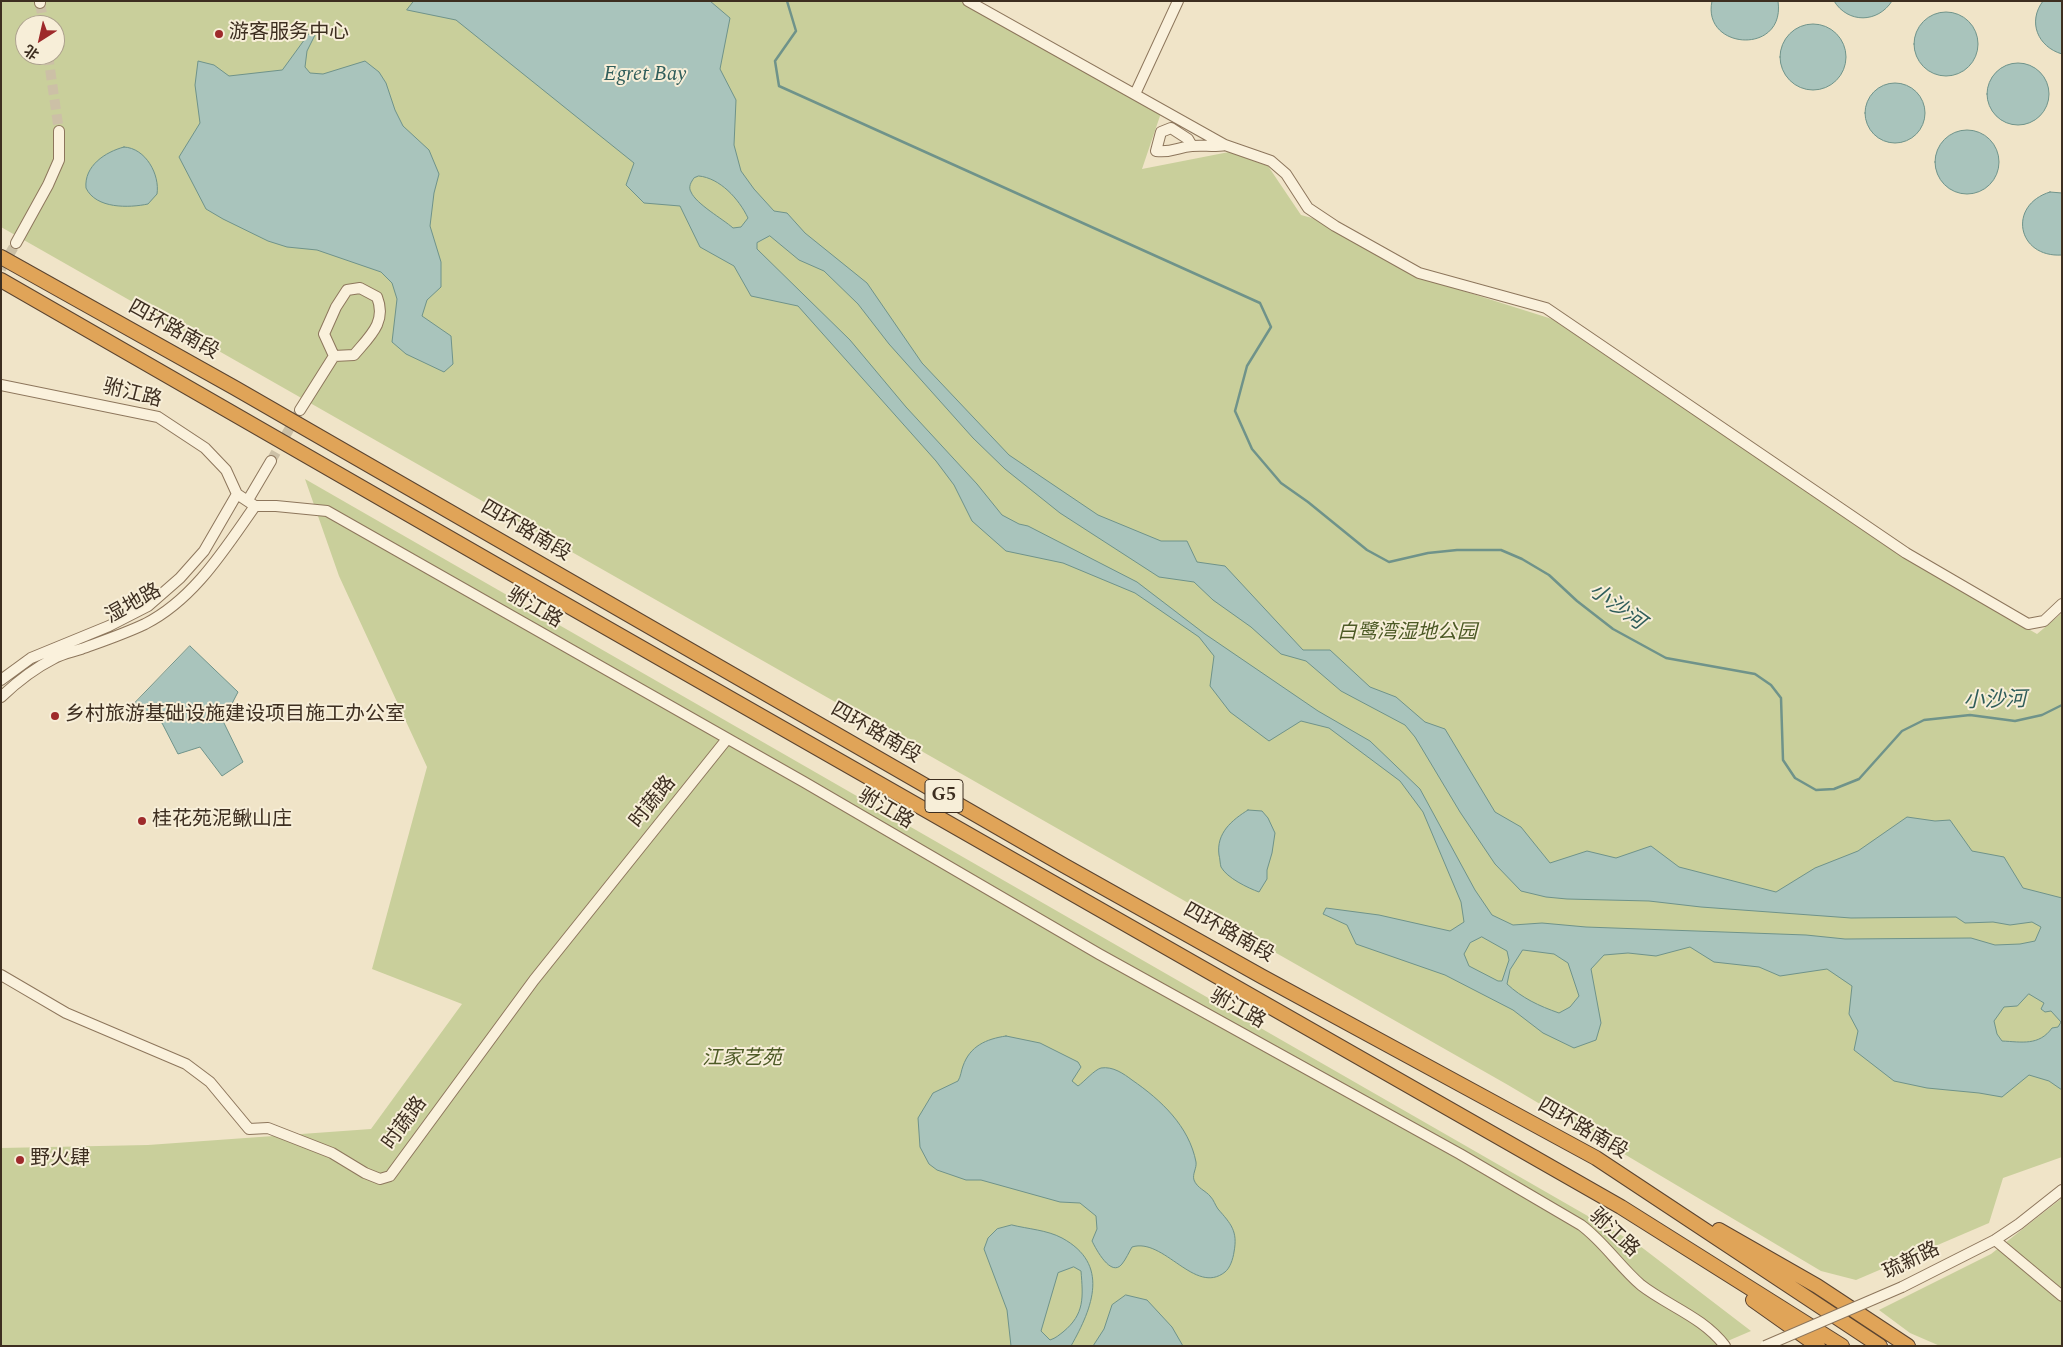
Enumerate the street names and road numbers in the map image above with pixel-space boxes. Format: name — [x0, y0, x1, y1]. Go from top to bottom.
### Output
street label: 四环路南段 — [123, 296, 223, 366]
street label: 驸江路 — [100, 376, 164, 414]
street label: 四环路南段 — [476, 497, 574, 567]
street label: 湿地路 — [102, 580, 166, 630]
street label: 驸江路 — [502, 584, 566, 634]
street label: 四环路南段 — [826, 699, 924, 769]
street label: 时蔬路 — [626, 772, 682, 834]
road number: G5 — [925, 779, 963, 812]
street label: 驸江路 — [853, 785, 917, 835]
street label: 四环路南段 — [1178, 899, 1278, 969]
street label: 驸江路 — [1205, 985, 1269, 1035]
street label: 时蔬路 — [379, 1093, 433, 1155]
street label: 四环路南段 — [1533, 1095, 1631, 1165]
street label: 驸江路 — [1583, 1205, 1643, 1263]
street label: 琉新路 — [1880, 1238, 1944, 1286]

